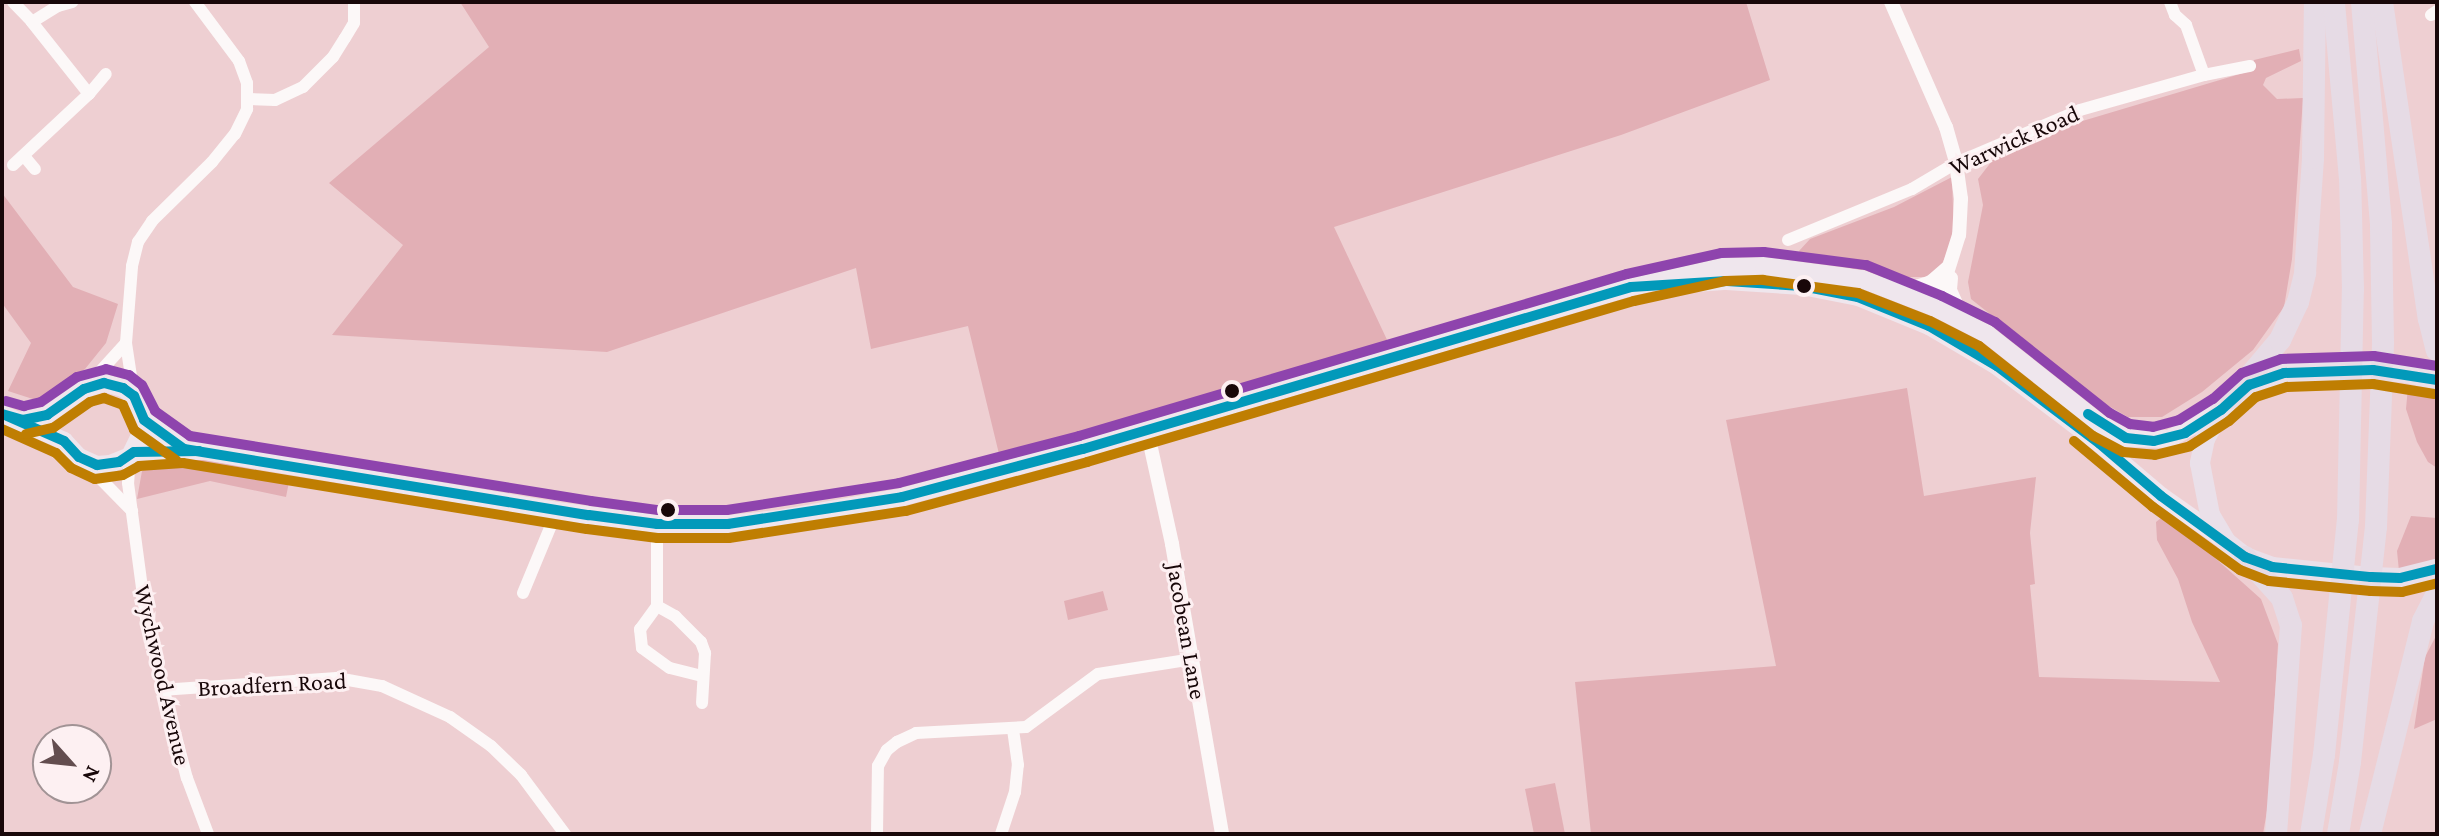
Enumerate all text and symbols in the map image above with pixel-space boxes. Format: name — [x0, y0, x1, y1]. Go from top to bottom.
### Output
street label: Warwick Road — [1945, 99, 2083, 181]
unlabelled marker — [1796, 278, 1812, 294]
unlabelled marker — [1224, 383, 1240, 399]
unlabelled marker — [660, 502, 676, 518]
street label: Jacobean Lane — [1161, 561, 1213, 701]
street label: Wychwood Avenue — [128, 582, 198, 768]
street label: Broadfern Road — [197, 666, 347, 702]
north arrow — [32, 724, 112, 804]
text: N — [78, 762, 107, 787]

